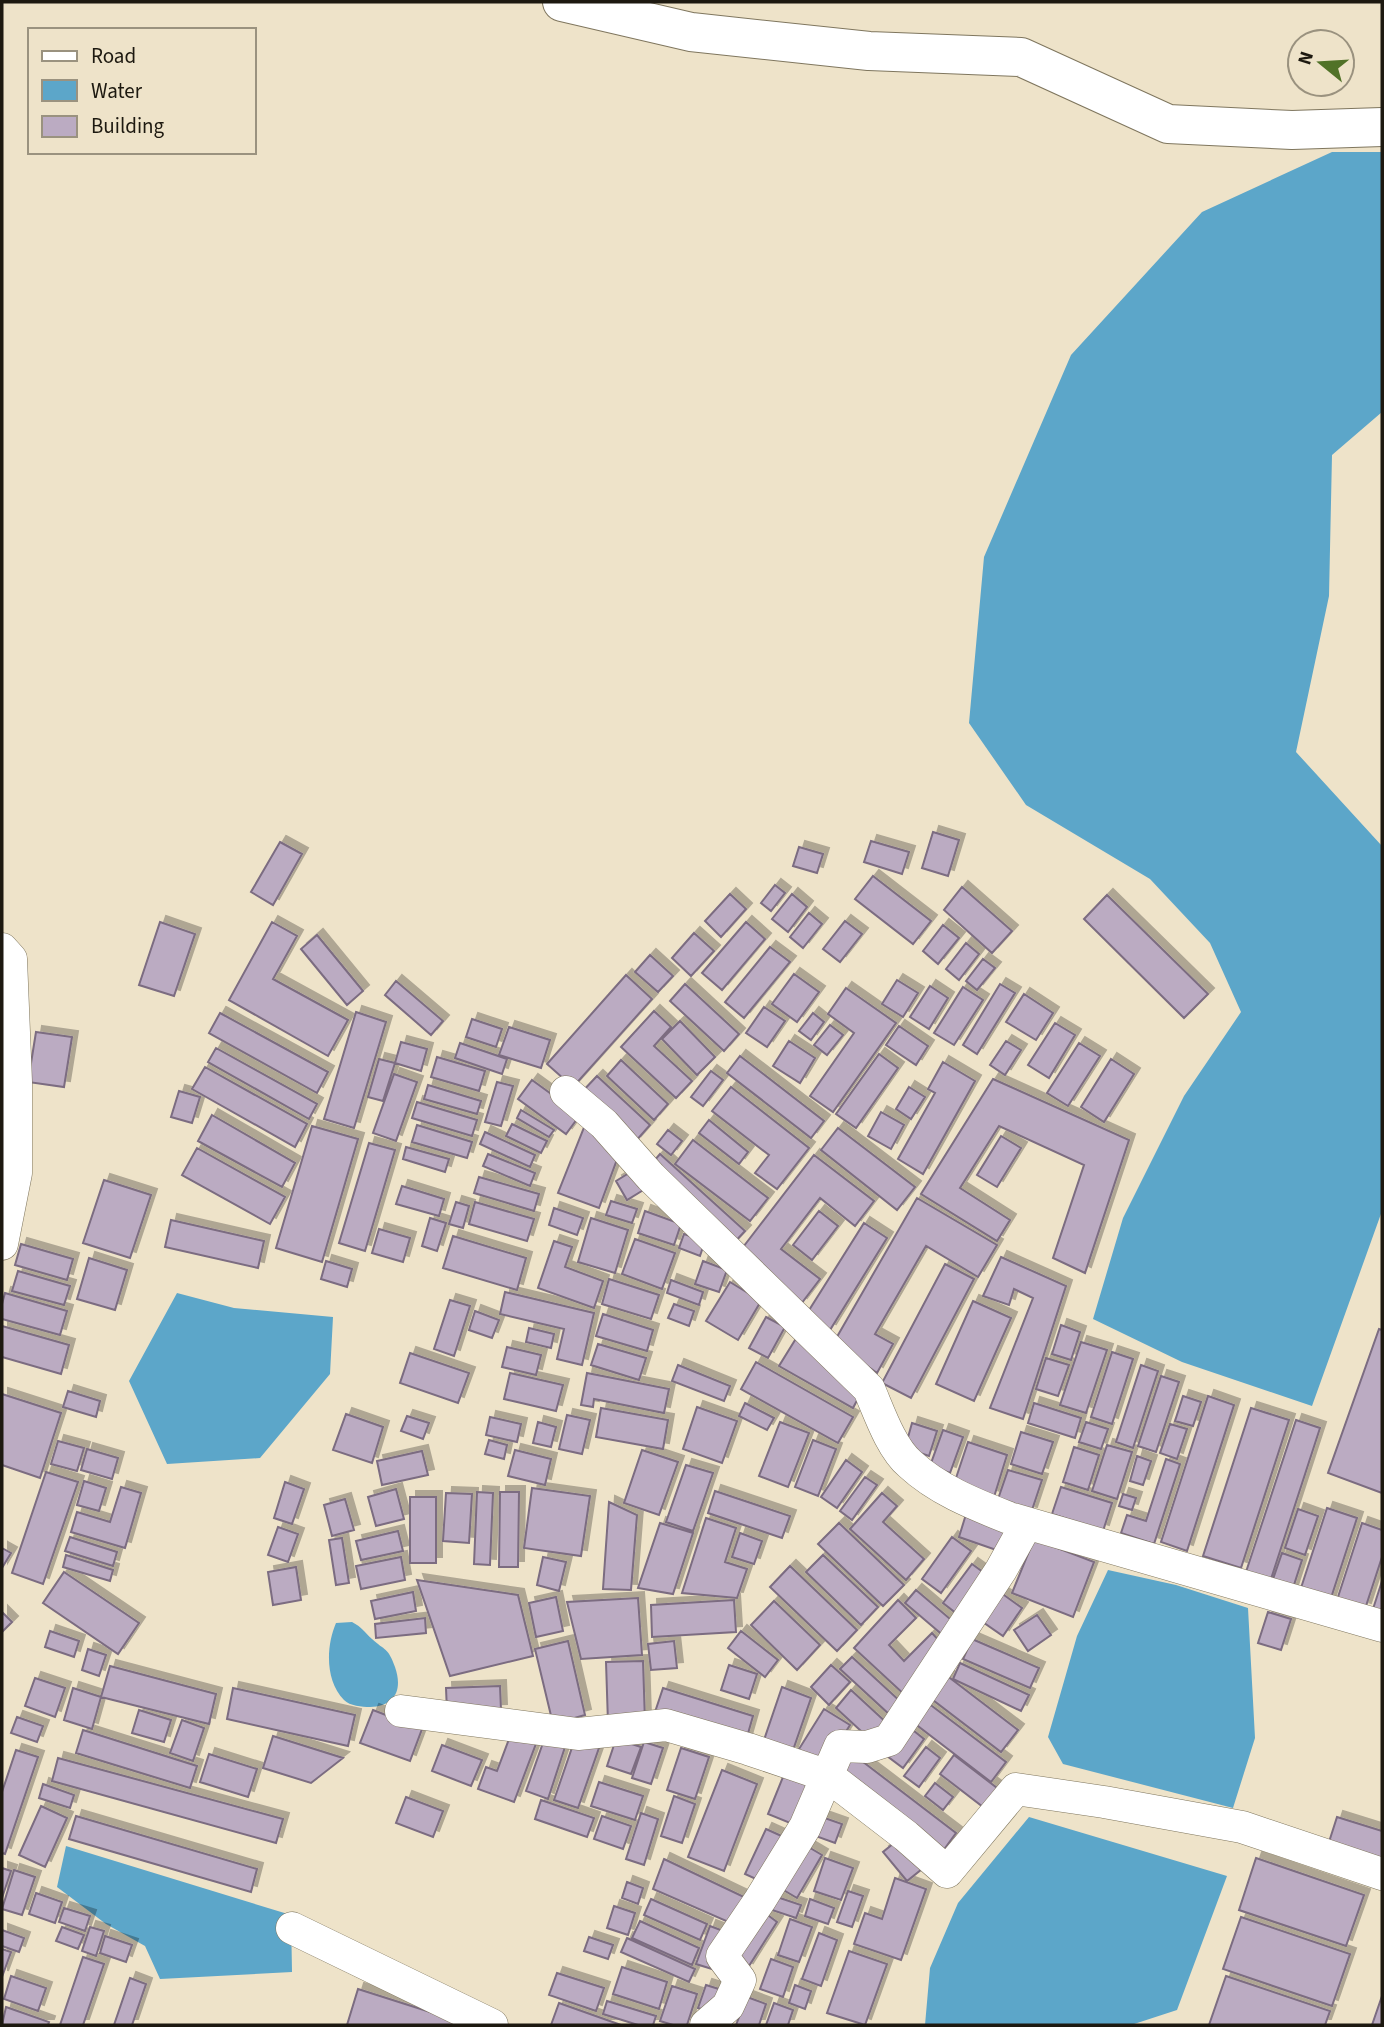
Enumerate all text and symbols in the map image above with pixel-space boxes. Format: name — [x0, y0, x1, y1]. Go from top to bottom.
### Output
legend — [28, 28, 256, 154]
north arrow — [1286, 28, 1356, 98]
text: Road — [91, 41, 136, 71]
text: N — [1291, 48, 1321, 68]
text: Water — [91, 76, 143, 106]
text: Building — [91, 111, 165, 141]

